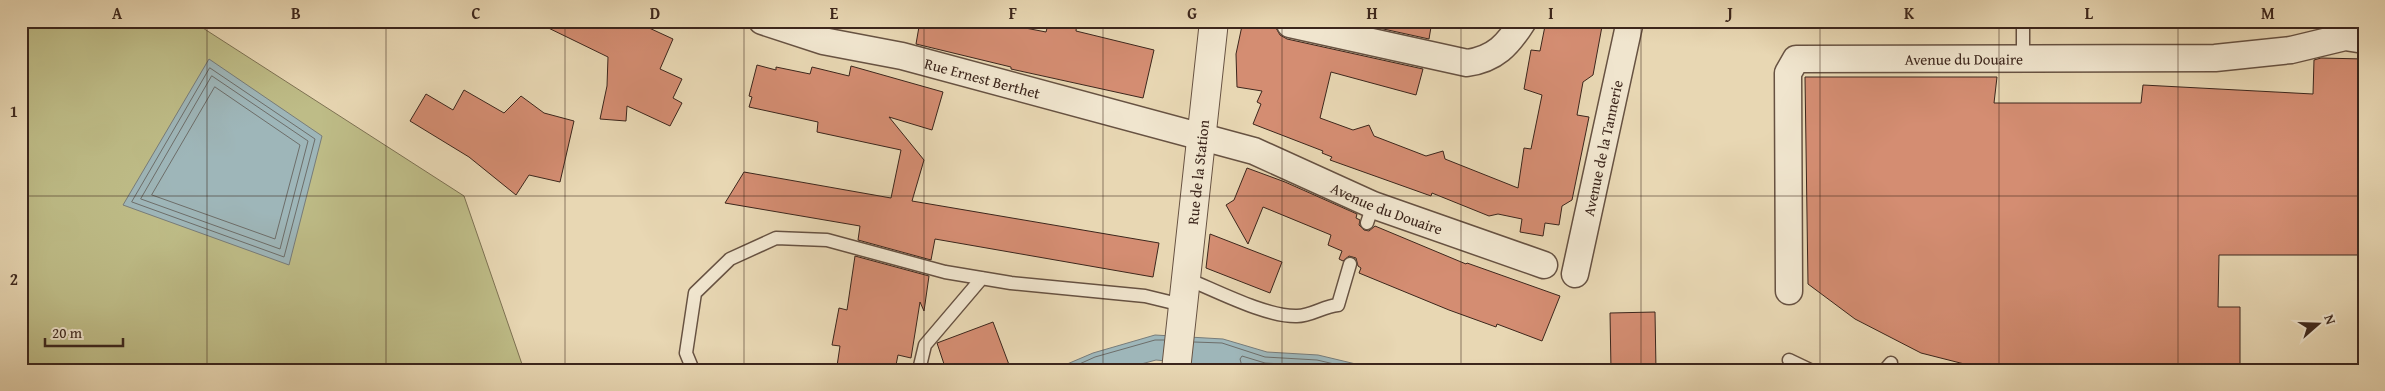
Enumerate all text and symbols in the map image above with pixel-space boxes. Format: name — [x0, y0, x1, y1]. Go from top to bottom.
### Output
text: A — [112, 1, 123, 25]
text: B — [291, 1, 301, 25]
text: C — [471, 1, 481, 25]
text: D — [650, 1, 660, 25]
text: E — [830, 1, 839, 25]
text: F — [1009, 1, 1017, 25]
text: G — [1187, 1, 1197, 25]
text: H — [1366, 1, 1378, 25]
text: I — [1548, 1, 1554, 25]
text: J — [1724, 1, 1733, 25]
text: K — [1904, 1, 1915, 25]
text: L — [2085, 1, 2094, 25]
text: M — [2261, 1, 2275, 25]
street label: Avenue du Douaire — [1905, 48, 2023, 69]
street label: Rue Ernest Berthet — [922, 52, 1043, 104]
street label: Avenue de la Tannerie — [1577, 78, 1627, 218]
text: 1 — [10, 99, 18, 123]
street label: Rue de la Station — [1181, 118, 1214, 226]
street label: Avenue du Douaire — [1328, 177, 1446, 239]
text: 2 — [10, 267, 18, 291]
north arrow — [2292, 298, 2342, 348]
text: N — [2319, 312, 2341, 328]
scale bar — [45, 316, 122, 348]
text: 20 m — [52, 322, 83, 343]

